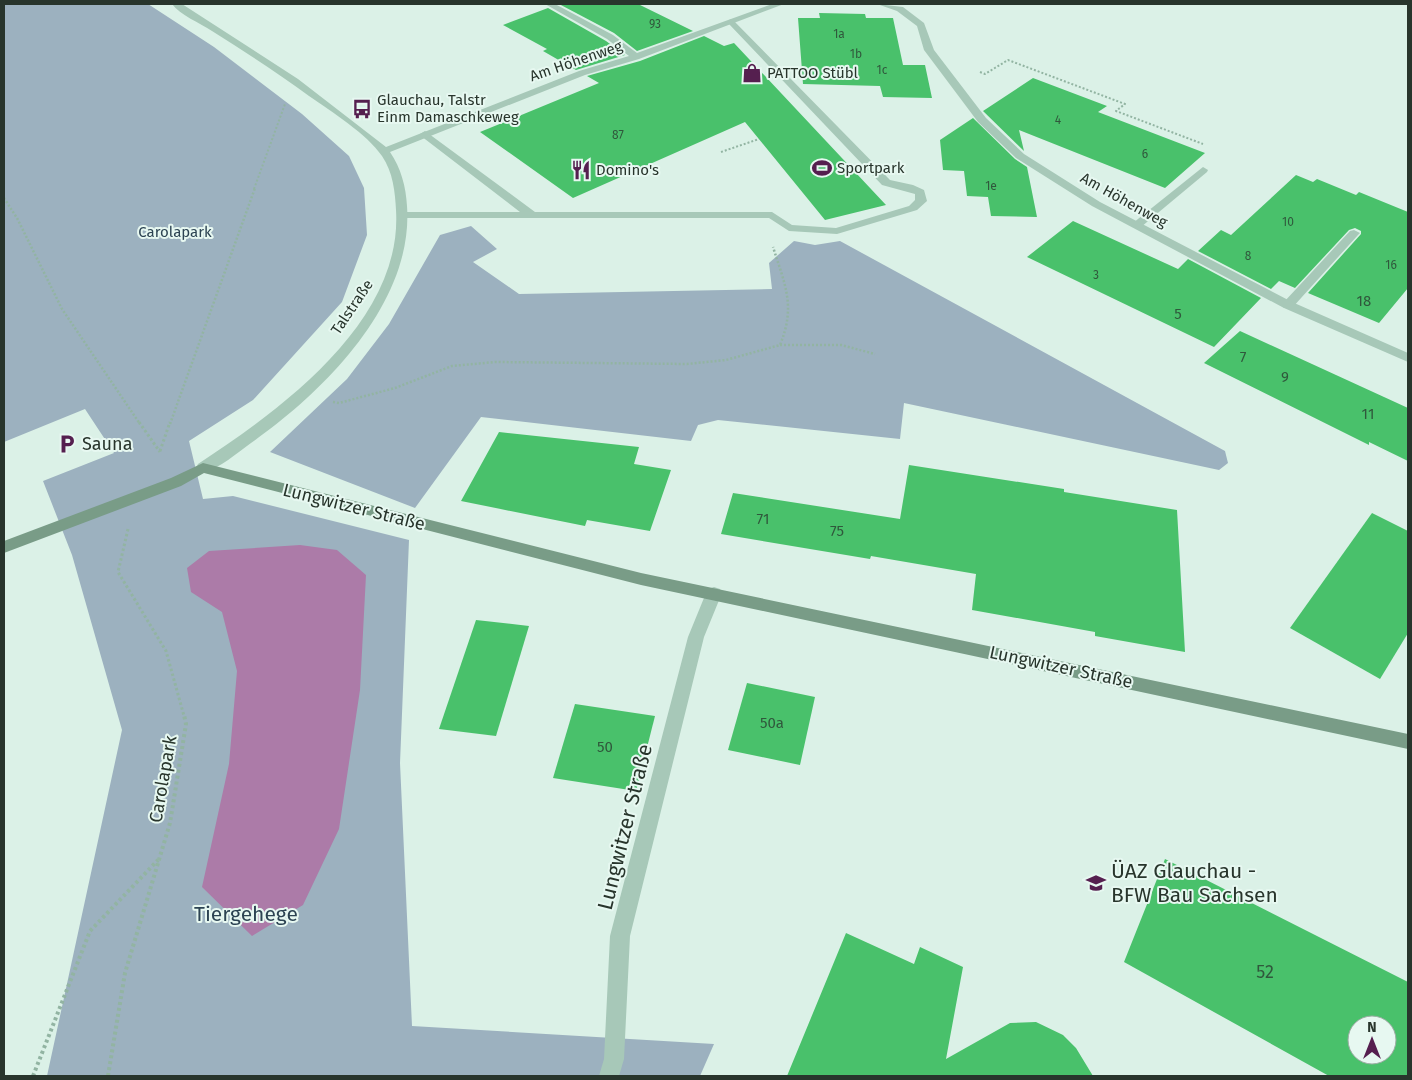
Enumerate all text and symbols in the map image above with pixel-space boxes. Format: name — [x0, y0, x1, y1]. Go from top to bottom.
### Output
house number: 93 — [649, 17, 661, 31]
house number: 1a — [833, 27, 845, 41]
street label: Am Höhenweg — [527, 37, 625, 85]
house number: 1b — [850, 47, 862, 61]
shop icon: PATTOO Stübl — [741, 62, 763, 84]
house number: 1c — [877, 63, 888, 77]
place label: PATTOO Stübl — [767, 64, 859, 82]
place label: Glauchau, Talstr Einm Damaschkeweg — [377, 91, 519, 126]
bus stop icon: Glauchau, Talstr Einm Damaschkeweg — [351, 98, 373, 120]
house number: 4 — [1055, 113, 1062, 127]
house number: 87 — [612, 128, 624, 142]
house number: 6 — [1142, 147, 1148, 161]
sports icon: Sportpark — [811, 157, 833, 179]
restaurant icon: Domino's — [570, 159, 592, 181]
place label: Sportpark — [837, 159, 905, 177]
place label: Domino's — [596, 161, 659, 179]
street label: Am Höhenweg — [1077, 169, 1171, 231]
house number: 1e — [985, 179, 997, 193]
house number: 10 — [1282, 215, 1294, 229]
park label: Carolapark — [138, 223, 212, 241]
house number: 8 — [1245, 249, 1252, 263]
house number: 16 — [1385, 258, 1397, 272]
house number: 3 — [1093, 268, 1099, 282]
street label: Talstraße — [327, 276, 377, 338]
house number: 18 — [1357, 292, 1371, 310]
house number: 5 — [1174, 305, 1182, 323]
house number: 7 — [1240, 348, 1247, 366]
house number: 9 — [1281, 368, 1289, 386]
house number: 11 — [1362, 405, 1374, 423]
parking icon: Sauna — [56, 433, 78, 455]
place label: Sauna — [82, 433, 132, 455]
street label: Lungwitzer Straße — [281, 479, 427, 535]
house number: 71 — [757, 510, 769, 528]
house number: 75 — [830, 522, 844, 540]
street label: Lungwitzer Straße — [987, 641, 1135, 693]
house number: 50a — [760, 714, 784, 732]
street label: Carolapark — [145, 733, 182, 824]
house number: 50 — [597, 738, 613, 756]
street label: Lungwitzer Straße — [592, 741, 658, 913]
place label: ÜAZ Glauchau - BFW Bau Sachsen — [1111, 858, 1278, 908]
school or university icon: ÜAZ Glauchau - BFW Bau Sachsen — [1085, 872, 1107, 894]
park label: Tiergehege — [194, 901, 298, 927]
house number: 52 — [1256, 961, 1274, 983]
north arrow — [1347, 1015, 1397, 1065]
text: N — [1367, 1019, 1377, 1036]

